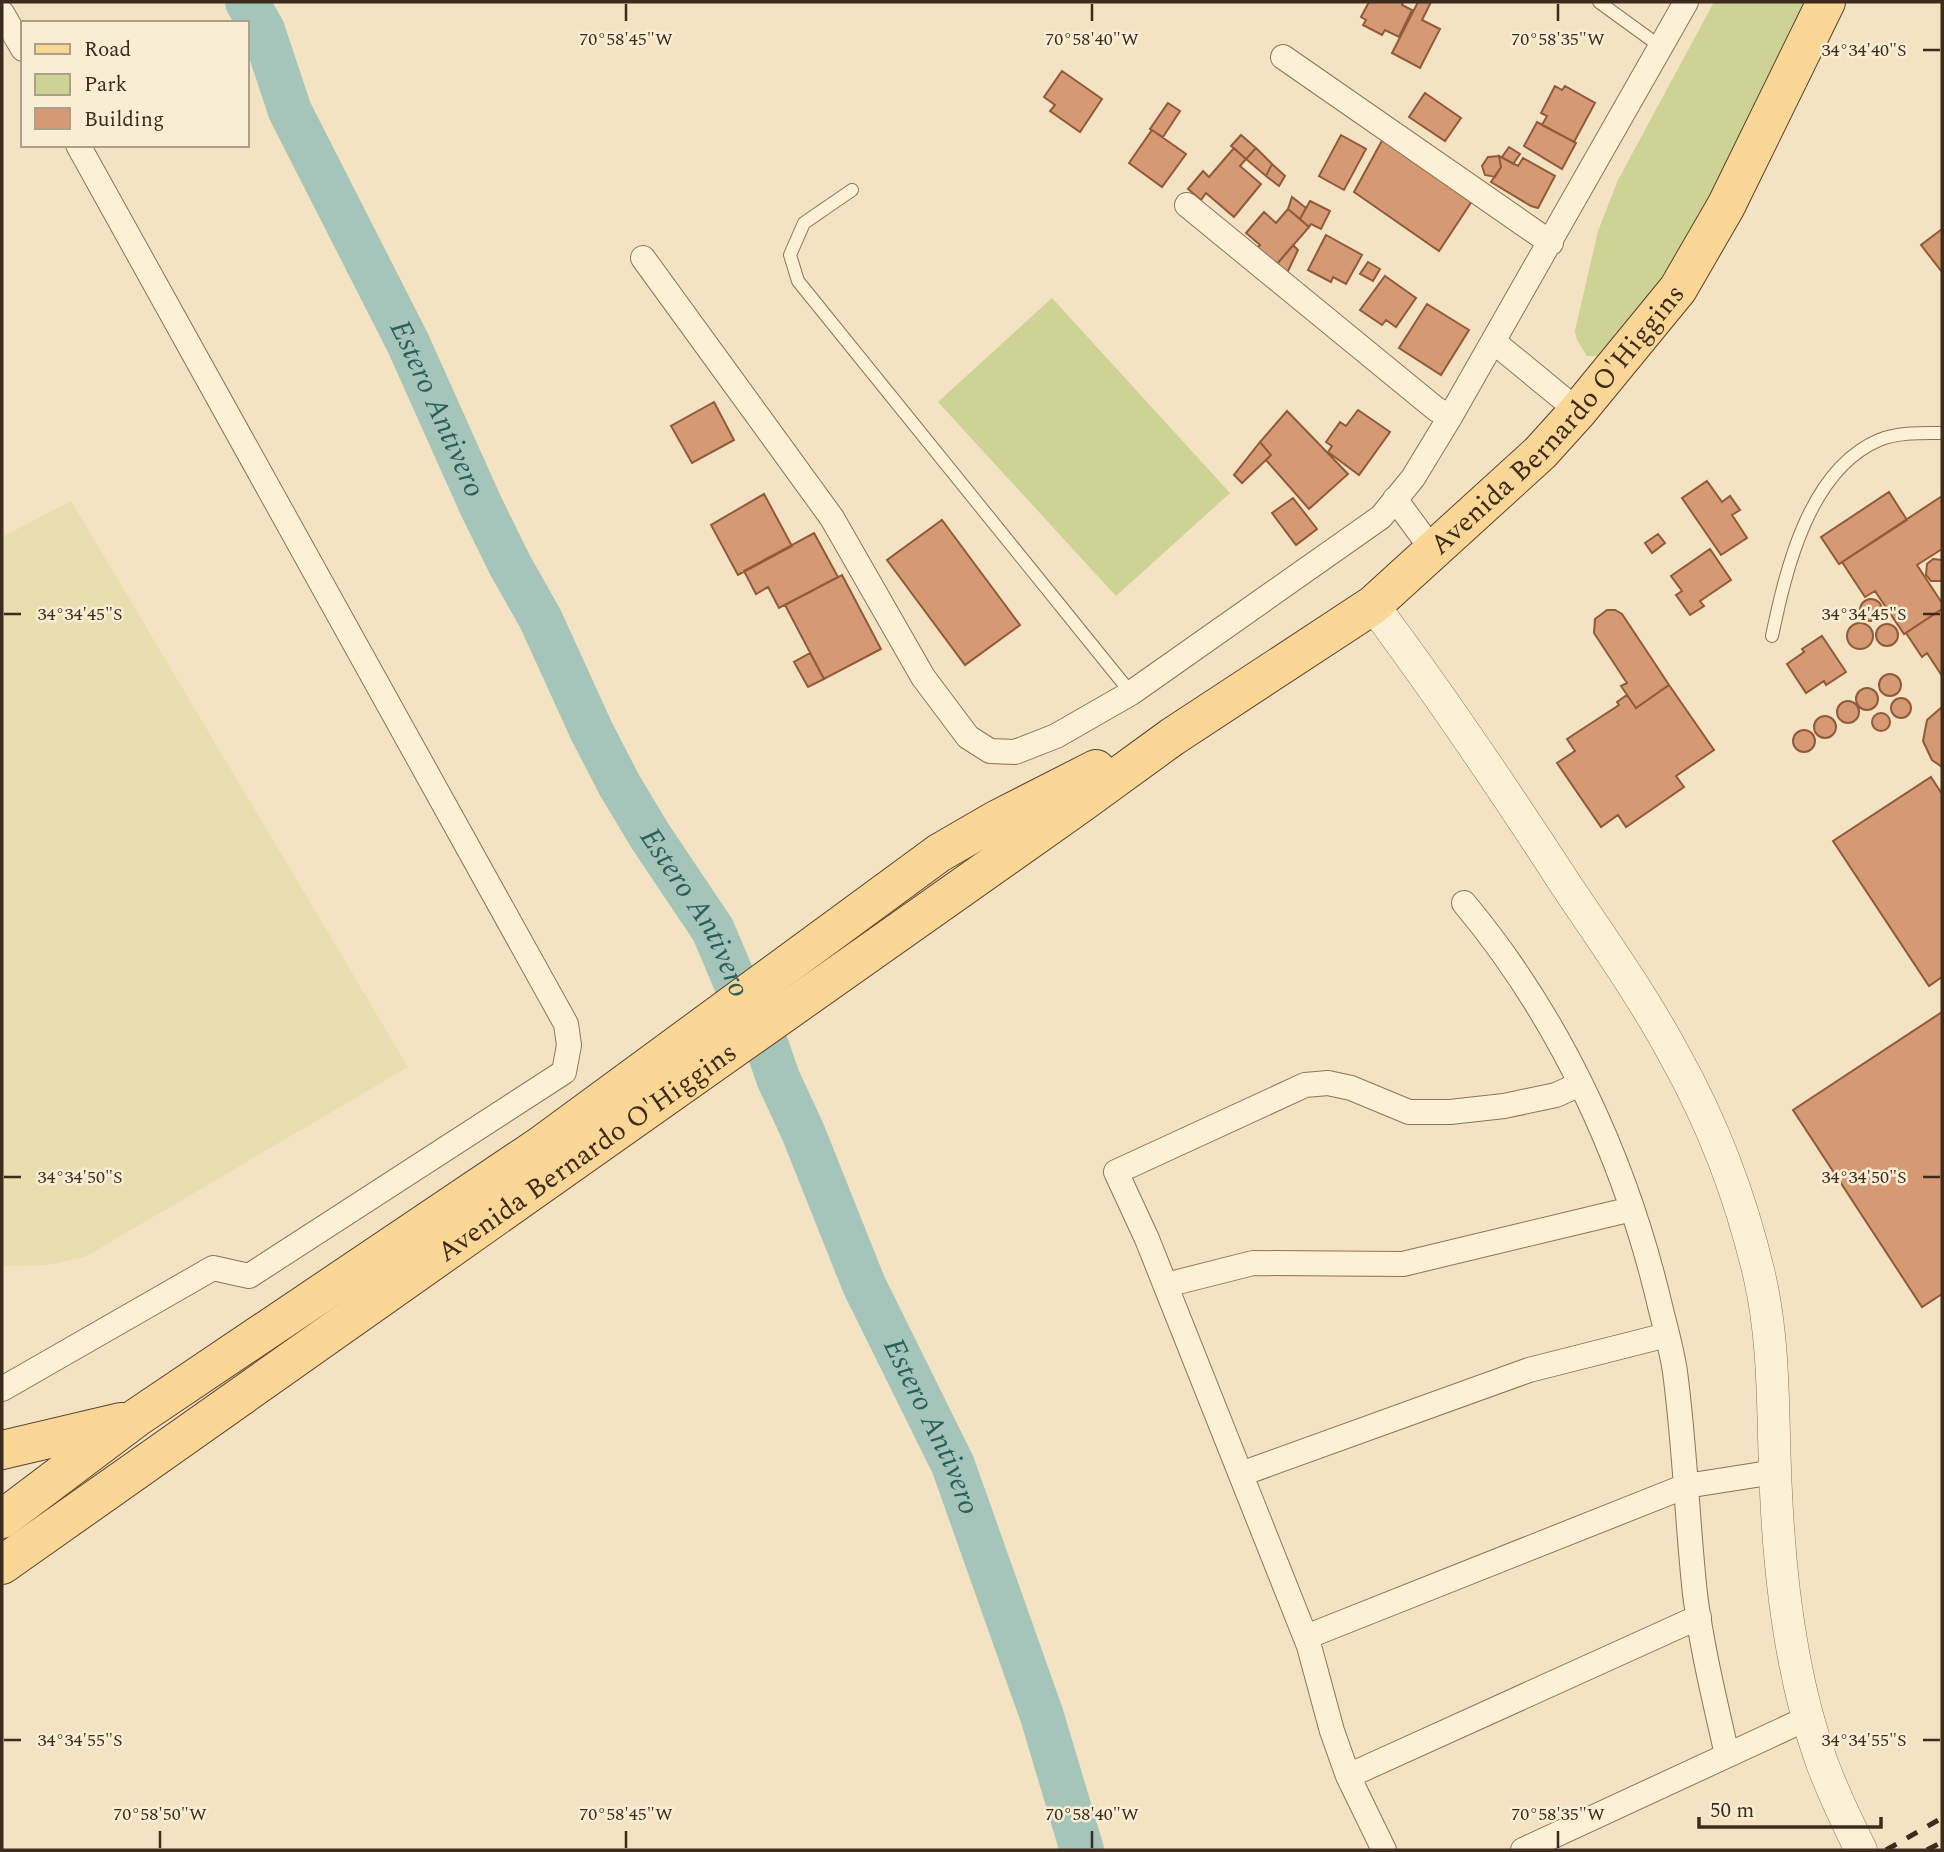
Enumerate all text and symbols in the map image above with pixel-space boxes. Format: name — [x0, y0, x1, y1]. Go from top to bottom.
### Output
legend — [21, 21, 248, 147]
text: 70°58'45"W — [579, 26, 673, 53]
text: 70°58'40"W — [1045, 26, 1139, 53]
text: 70°58'35"W — [1511, 26, 1605, 53]
text: Road — [84, 34, 131, 66]
text: 34°34'40"S — [1821, 37, 1907, 64]
text: Park — [84, 69, 128, 101]
text: Building — [84, 104, 164, 136]
street label: Avenida Bernardo O'Higgins — [1420, 274, 1695, 565]
water label: Estero Antivero — [377, 312, 497, 505]
text: 34°34'45"S — [37, 601, 123, 628]
text: 34°34'45"S — [1821, 601, 1907, 628]
water label: Estero Antivero — [628, 818, 762, 1005]
street label: Avenida Bernardo O'Higgins — [428, 1031, 746, 1273]
text: 34°34'50"S — [37, 1164, 123, 1191]
text: 34°34'50"S — [1821, 1164, 1907, 1191]
water label: Estero Antivero — [871, 1330, 992, 1521]
text: 34°34'55"S — [37, 1727, 123, 1754]
text: 34°34'55"S — [1821, 1727, 1907, 1754]
scale bar — [1699, 1786, 1881, 1830]
text: 50 m — [1710, 1795, 1754, 1827]
text: 70°58'50"W — [113, 1801, 207, 1828]
text: 70°58'45"W — [579, 1801, 673, 1828]
text: 70°58'40"W — [1045, 1801, 1139, 1828]
text: 70°58'35"W — [1511, 1801, 1605, 1828]

